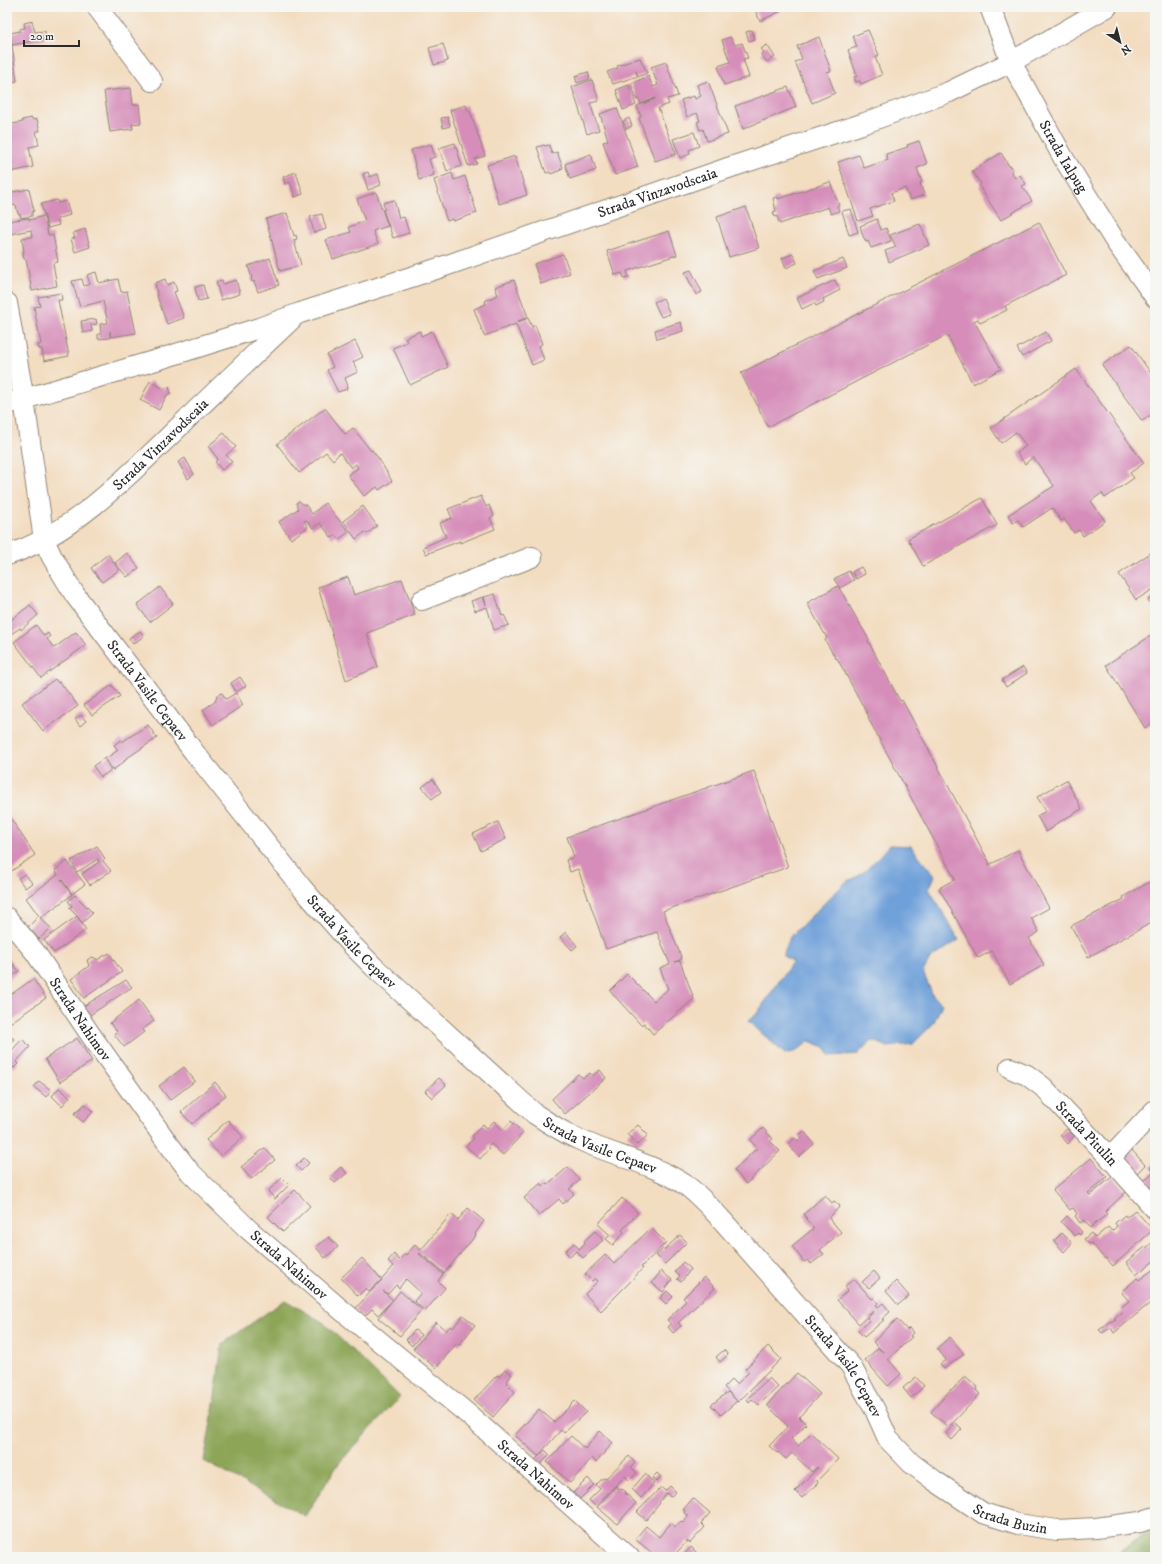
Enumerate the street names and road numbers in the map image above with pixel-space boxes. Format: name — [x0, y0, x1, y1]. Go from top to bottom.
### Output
street label: Strada Ialpug — [1035, 117, 1092, 197]
street label: Strada Vinzavodscaia — [595, 163, 720, 222]
street label: Strada Vinzavodscaia — [109, 394, 213, 495]
street label: Strada Vasile Cepaev — [102, 636, 192, 746]
street label: Strada Vasile Cepaev — [302, 891, 401, 993]
street label: Strada Nahimov — [45, 974, 115, 1065]
street label: Strada Pitulin — [1051, 1097, 1122, 1170]
street label: Strada Vasile Cepaev — [539, 1113, 660, 1179]
street label: Strada Nahimov — [246, 1226, 332, 1304]
street label: Strada Vasile Cepaev — [800, 1311, 886, 1421]
street label: Strada Nahimov — [493, 1436, 579, 1514]
street label: Strada Buzin — [969, 1500, 1049, 1538]

